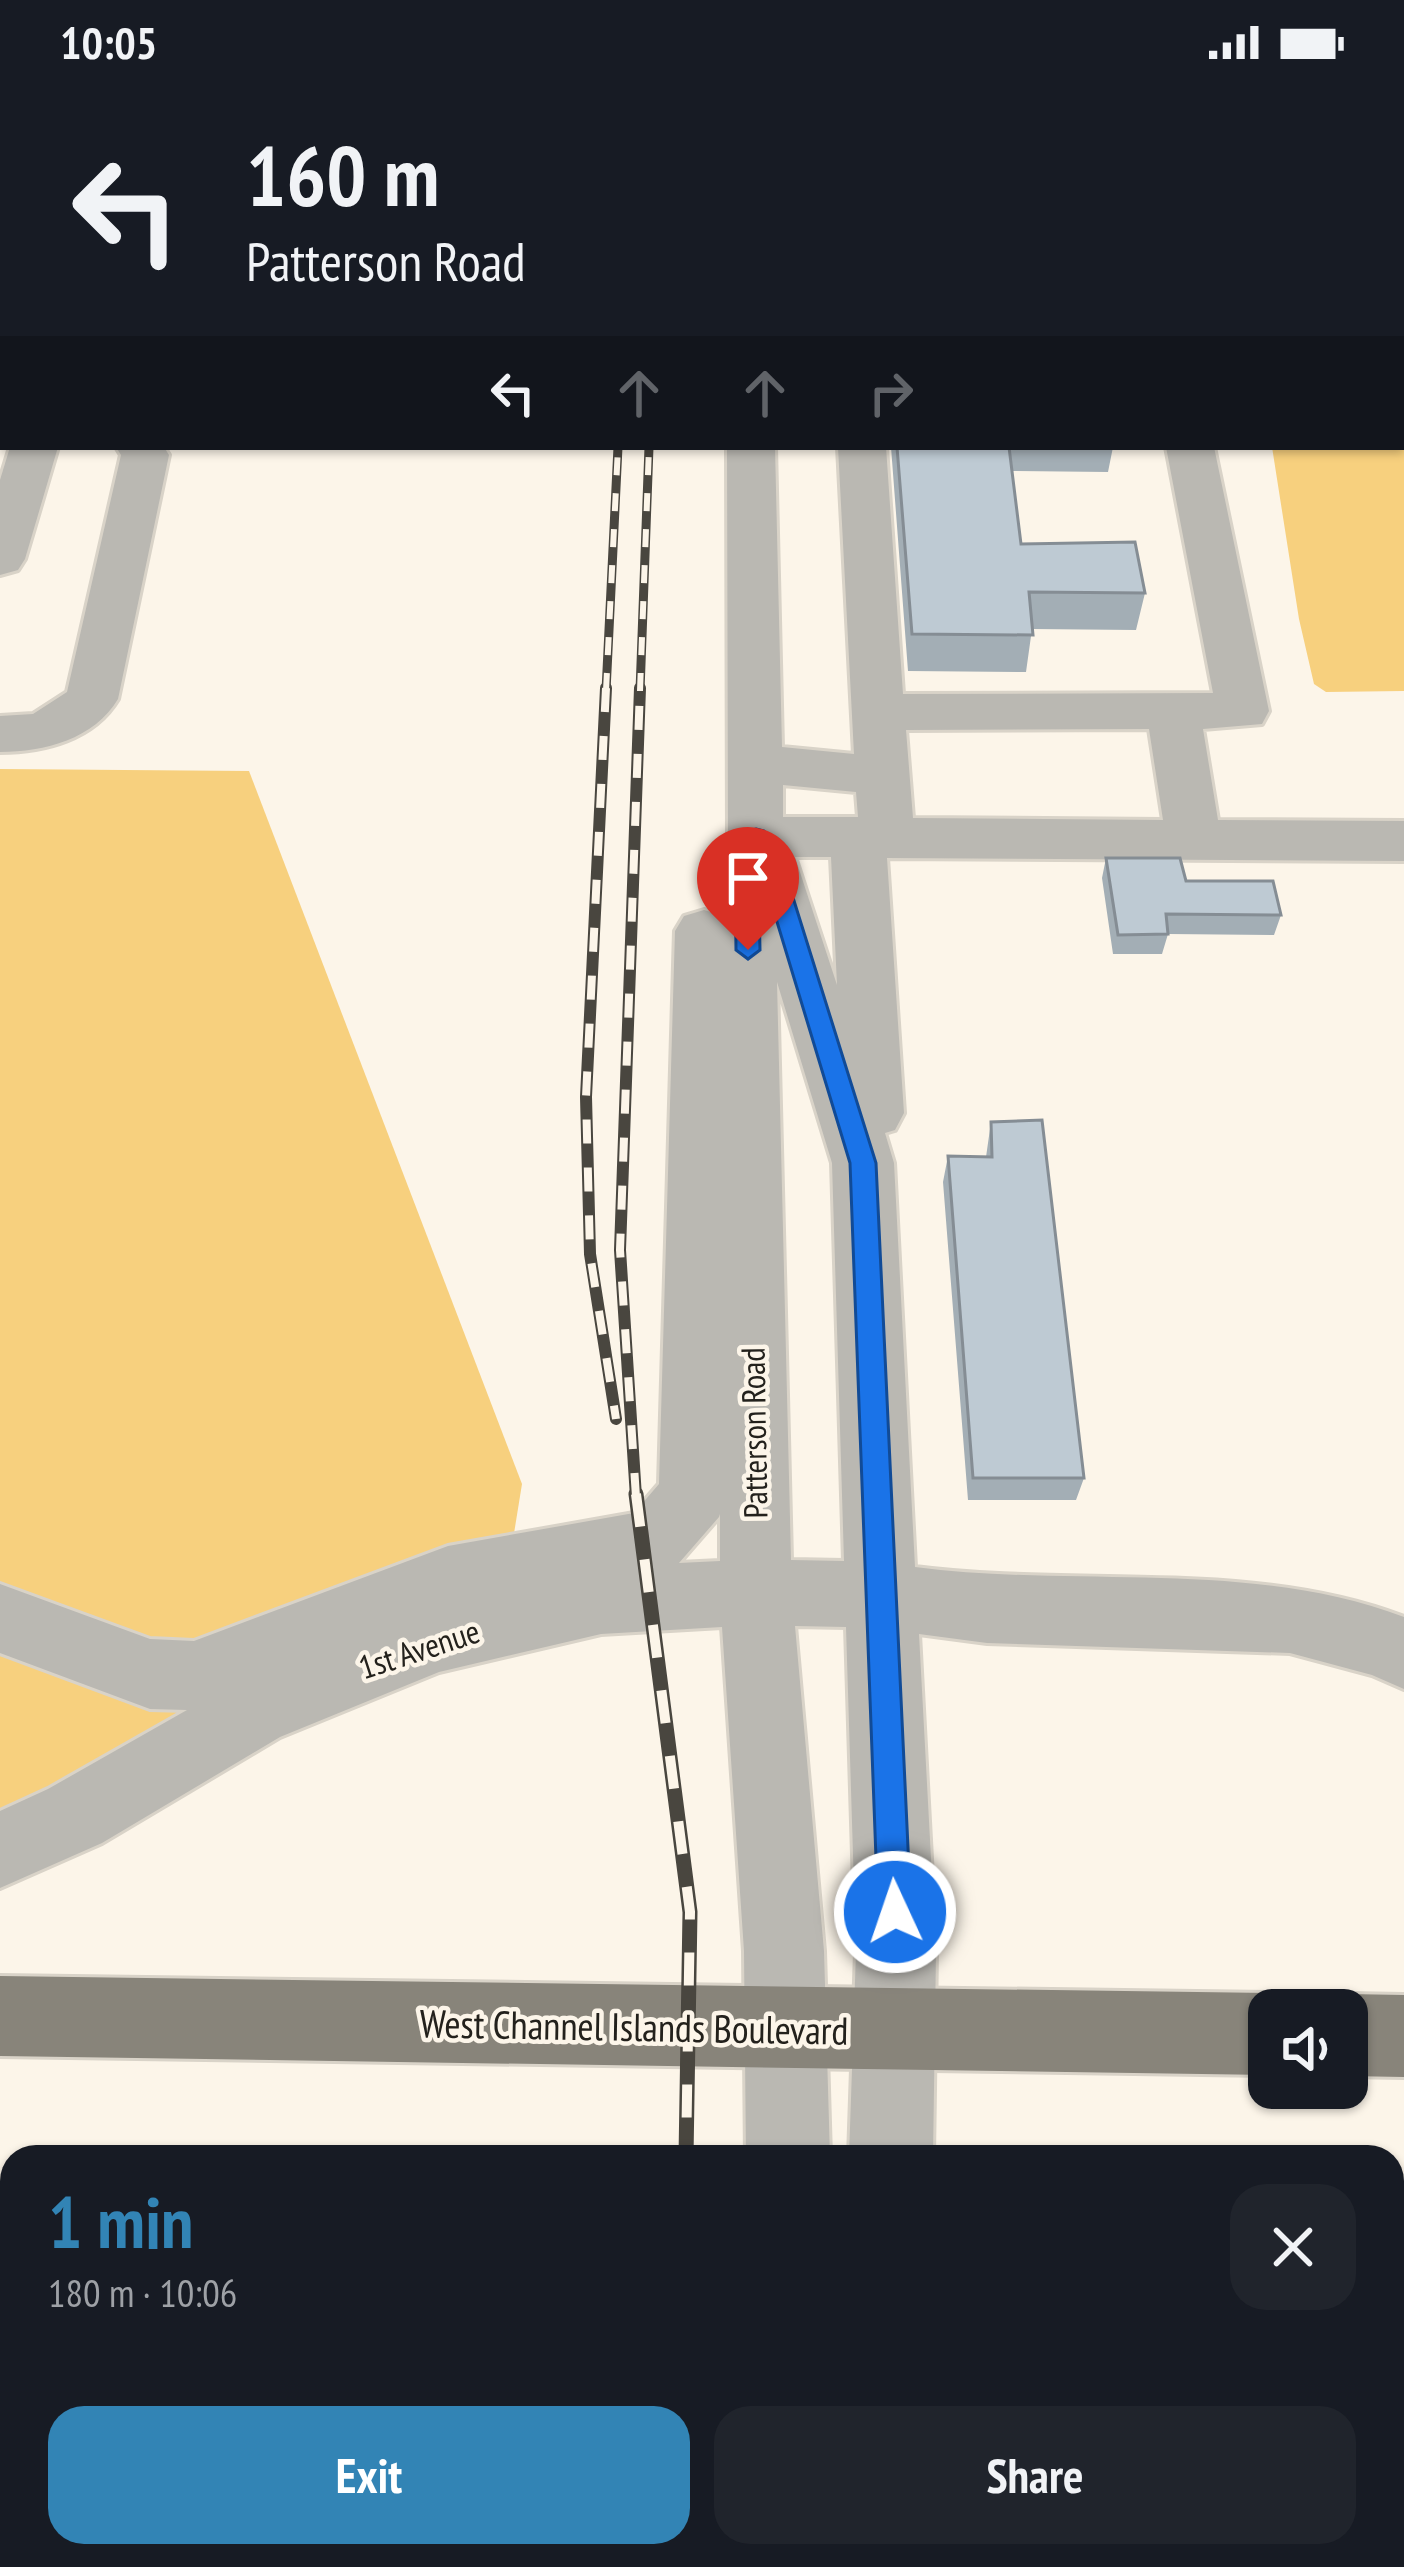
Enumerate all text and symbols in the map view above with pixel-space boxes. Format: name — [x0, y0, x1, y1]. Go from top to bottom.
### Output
text: 10:05 — [60, 13, 157, 71]
text: 160 m — [246, 120, 439, 229]
icon: left — [48, 132, 204, 288]
text: Patterson Road — [246, 226, 526, 296]
icon: left — [480, 360, 546, 426]
icon: ahead — [606, 360, 672, 426]
icon: ahead — [732, 360, 798, 426]
icon: right — [858, 360, 924, 426]
pin — [697, 827, 799, 950]
icon: arrive — [715, 845, 781, 911]
street label: Patterson Road — [731, 1347, 776, 1519]
street label: 1st Avenue — [353, 1609, 485, 1688]
position arrow — [832, 1849, 958, 1975]
map controls — [1248, 1989, 1368, 2109]
button: sound — [1248, 1989, 1368, 2109]
street label: West Channel Islands Boulevard — [419, 1997, 849, 2056]
text: 1 min — [48, 2175, 193, 2268]
button: close — [1230, 2184, 1356, 2310]
text: 180 m · 10:06 — [48, 2267, 237, 2318]
button: Exit — [48, 2406, 690, 2544]
button: Share — [714, 2406, 1356, 2544]

